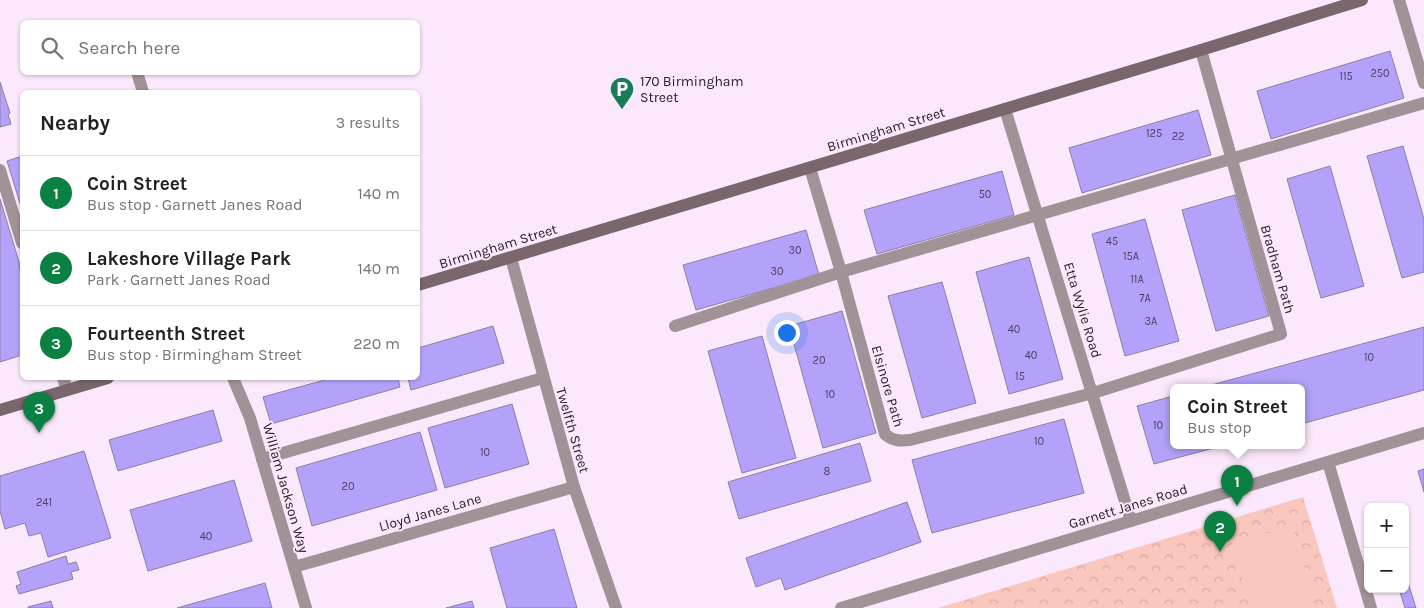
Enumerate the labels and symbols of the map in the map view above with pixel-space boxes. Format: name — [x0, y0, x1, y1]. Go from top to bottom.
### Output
house number: 250 — [1370, 67, 1390, 80]
house number: 115 — [1339, 70, 1353, 83]
place label: 170 Birmingham Street — [640, 73, 744, 106]
parking icon: 170 Birmingham Street — [609, 76, 635, 110]
street label: Birmingham Street — [825, 103, 947, 156]
house number: 125 — [1146, 127, 1162, 140]
house number: 22 — [1172, 130, 1184, 143]
house number: 50 — [979, 188, 991, 201]
street label: Birmingham Street — [437, 220, 559, 273]
street label: Bradham Path — [1257, 223, 1298, 315]
house number: 45 — [1106, 235, 1118, 248]
house number: 30 — [788, 244, 802, 257]
house number: 15A — [1123, 250, 1140, 263]
street label: Etta Wylie Road — [1060, 260, 1105, 360]
house number: 30 — [770, 265, 784, 278]
house number: 11A — [1130, 273, 1144, 286]
house number: 7A — [1139, 292, 1151, 305]
house number: 3A — [1145, 315, 1158, 328]
your location — [774, 320, 800, 346]
house number: 40 — [1008, 323, 1020, 336]
street label: Elsinore Path — [868, 343, 907, 429]
house number: 40 — [1025, 349, 1037, 362]
house number: 10 — [1364, 351, 1374, 364]
house number: 20 — [813, 354, 825, 367]
house number: 15 — [1015, 370, 1025, 383]
street label: Twelfth Street — [552, 385, 593, 475]
house number: 10 — [825, 388, 835, 401]
pin: 3 — [23, 392, 55, 433]
house number: 10 — [1153, 419, 1163, 432]
street label: William Jackson Way — [259, 421, 312, 556]
house number: 10 — [1034, 435, 1044, 448]
house number: 10 — [480, 446, 490, 459]
house number: 8 — [824, 465, 831, 478]
pin: 1 — [1221, 465, 1253, 506]
house number: 20 — [342, 480, 354, 493]
street label: Garnett Janes Road — [1067, 480, 1190, 533]
street label: Lloyd Janes Lane — [377, 490, 483, 535]
house number: 241 — [36, 496, 52, 509]
pin: 2 — [1204, 511, 1236, 552]
house number: 40 — [200, 530, 212, 543]

